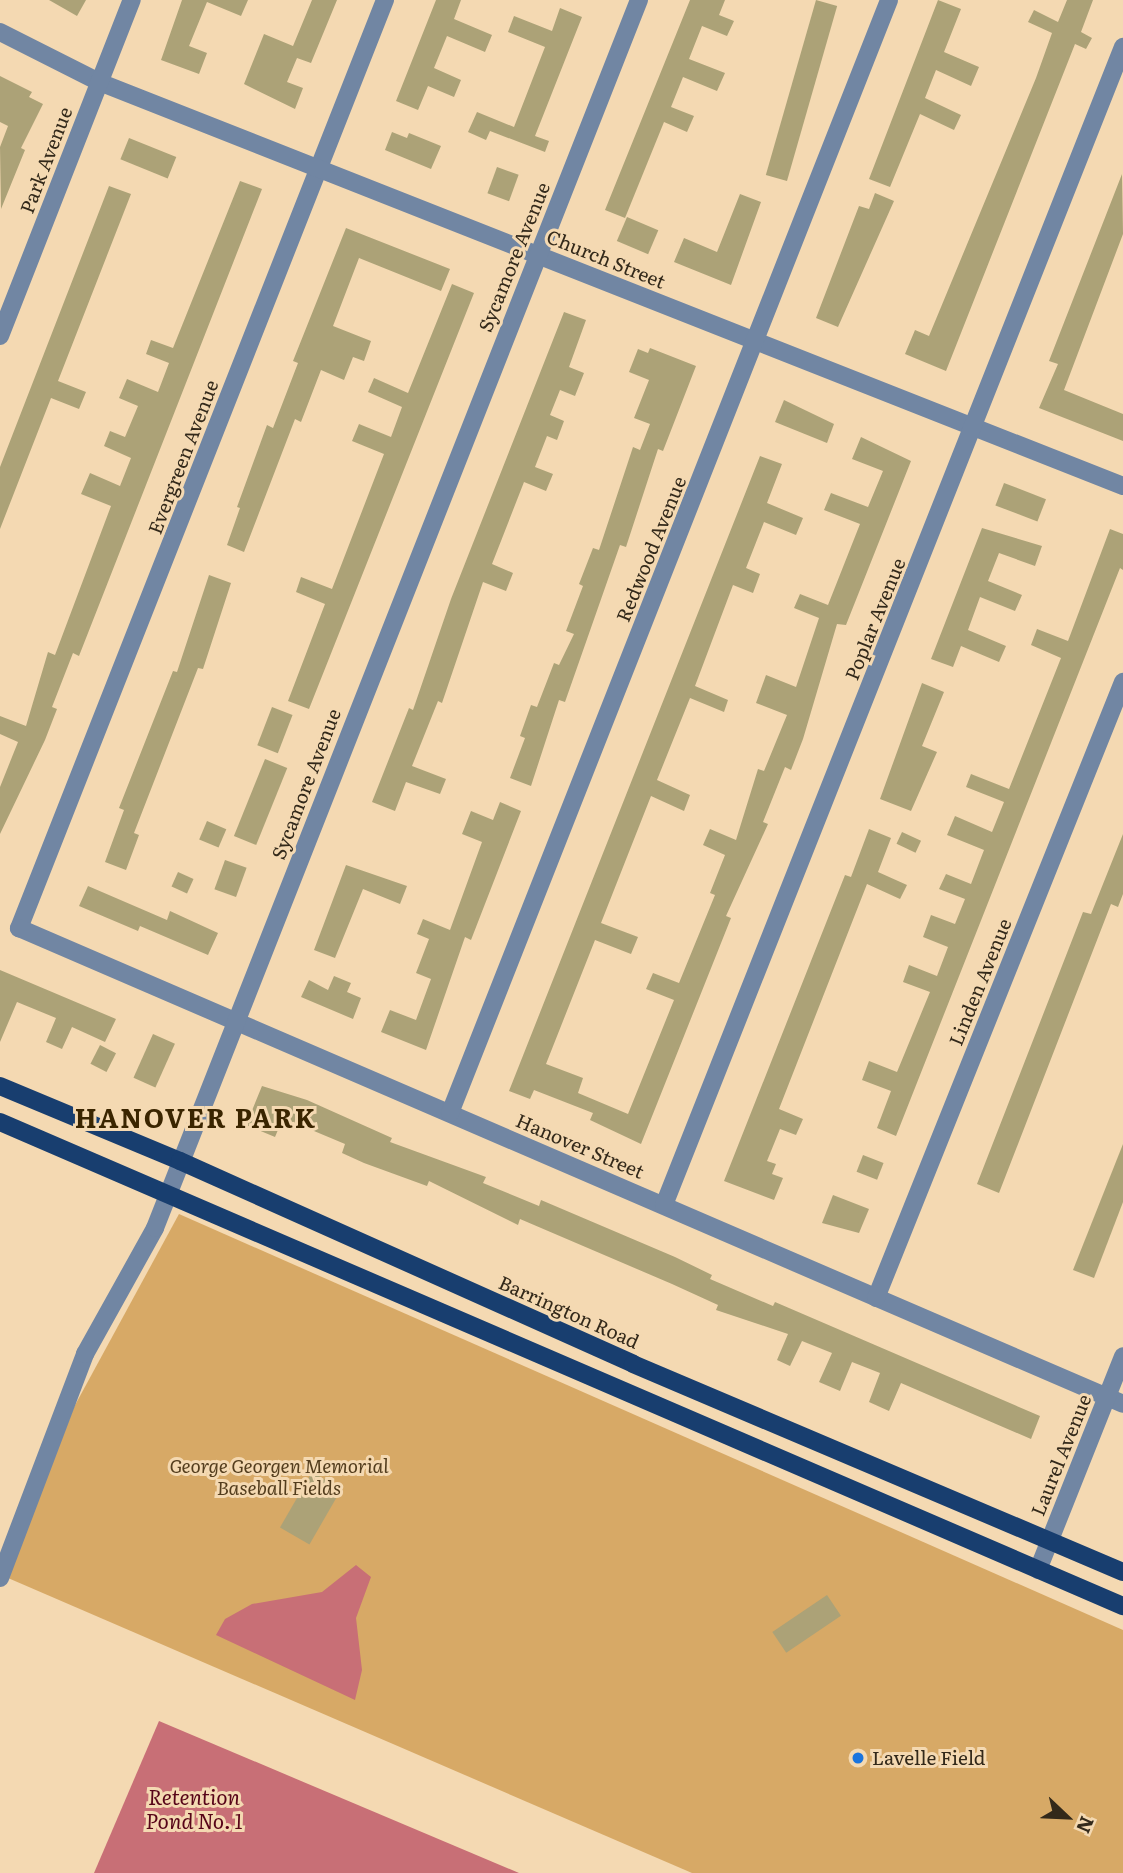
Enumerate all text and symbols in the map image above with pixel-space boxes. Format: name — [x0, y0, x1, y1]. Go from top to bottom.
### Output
street label: Park Avenue — [15, 104, 77, 216]
street label: Sycamore Avenue — [474, 179, 554, 335]
street label: Church Street — [543, 225, 669, 293]
street label: Evergreen Avenue — [143, 377, 223, 537]
street label: Redwood Avenue — [611, 473, 691, 625]
street label: Poplar Avenue — [840, 555, 910, 683]
street label: Sycamore Avenue — [267, 706, 345, 862]
street label: Linden Avenue — [944, 915, 1016, 1049]
district label: HANOVER PARK — [76, 1101, 316, 1133]
street label: Hanover Street — [513, 1109, 647, 1183]
street label: Barrington Road — [495, 1271, 643, 1353]
street label: Laurel Avenue — [1026, 1391, 1096, 1519]
park label: George Georgen Memorial Baseball Fields — [169, 1455, 389, 1499]
place label: Lavelle Field — [872, 1747, 985, 1769]
marker: Lavelle Field — [850, 1750, 866, 1766]
north arrow — [1032, 1782, 1102, 1852]
water label: Retention Pond No. 1 — [146, 1783, 242, 1833]
text: N — [1070, 1812, 1102, 1838]

